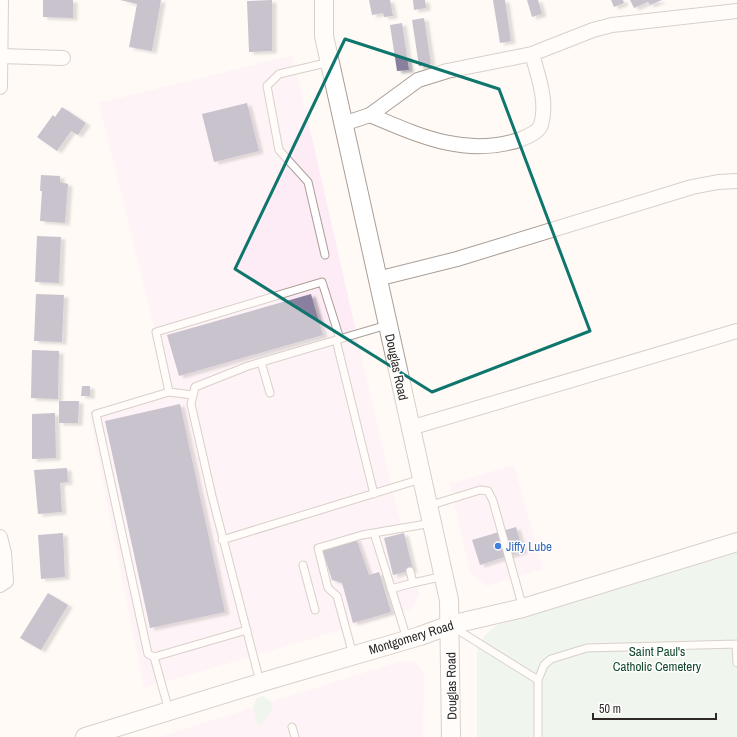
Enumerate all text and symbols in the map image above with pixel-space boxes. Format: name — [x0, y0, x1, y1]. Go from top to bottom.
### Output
street label: Douglas Road — [381, 332, 412, 402]
place label: Jiffy Lube — [506, 538, 552, 555]
marker: Jiffy Lube — [493, 541, 503, 551]
street label: Montgomery Road — [367, 617, 456, 658]
park label: Saint Paul's Catholic Cemetery — [613, 643, 702, 675]
street label: Douglas Road — [442, 652, 461, 720]
scale bar — [593, 695, 716, 721]
text: 50 m — [599, 701, 621, 717]

